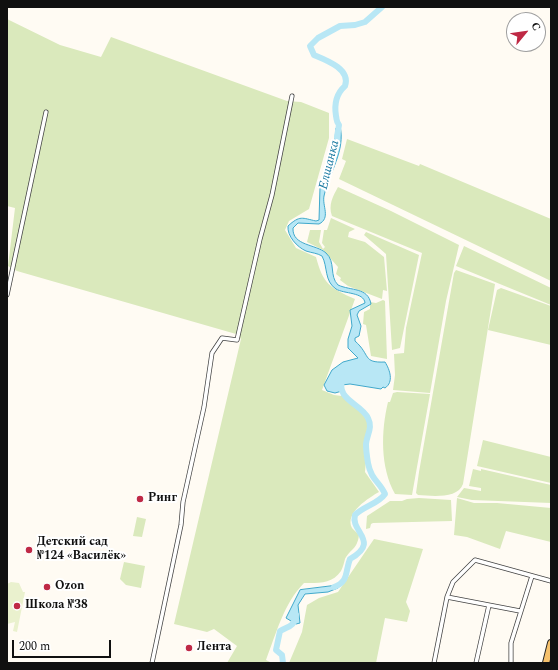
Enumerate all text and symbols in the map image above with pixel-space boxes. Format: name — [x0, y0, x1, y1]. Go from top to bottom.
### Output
north arrow — [506, 12, 546, 52]
text: С — [527, 19, 545, 34]
water label: Елшанка — [316, 139, 344, 191]
place label: Ринг — [148, 492, 177, 506]
marker: Ринг — [135, 494, 145, 504]
place label: Детский сад №124 «Василёк» — [37, 536, 126, 564]
marker: Детский сад №124 «Василёк» — [24, 545, 34, 555]
place label: Ozon — [55, 580, 84, 594]
marker: Ozon — [42, 582, 52, 592]
place label: Школа №38 — [25, 599, 88, 613]
marker: Школа №38 — [12, 601, 22, 611]
scale bar — [14, 632, 113, 658]
text: 200 m — [19, 637, 50, 656]
place label: Лента — [197, 641, 231, 655]
marker: Лента — [184, 643, 194, 653]

